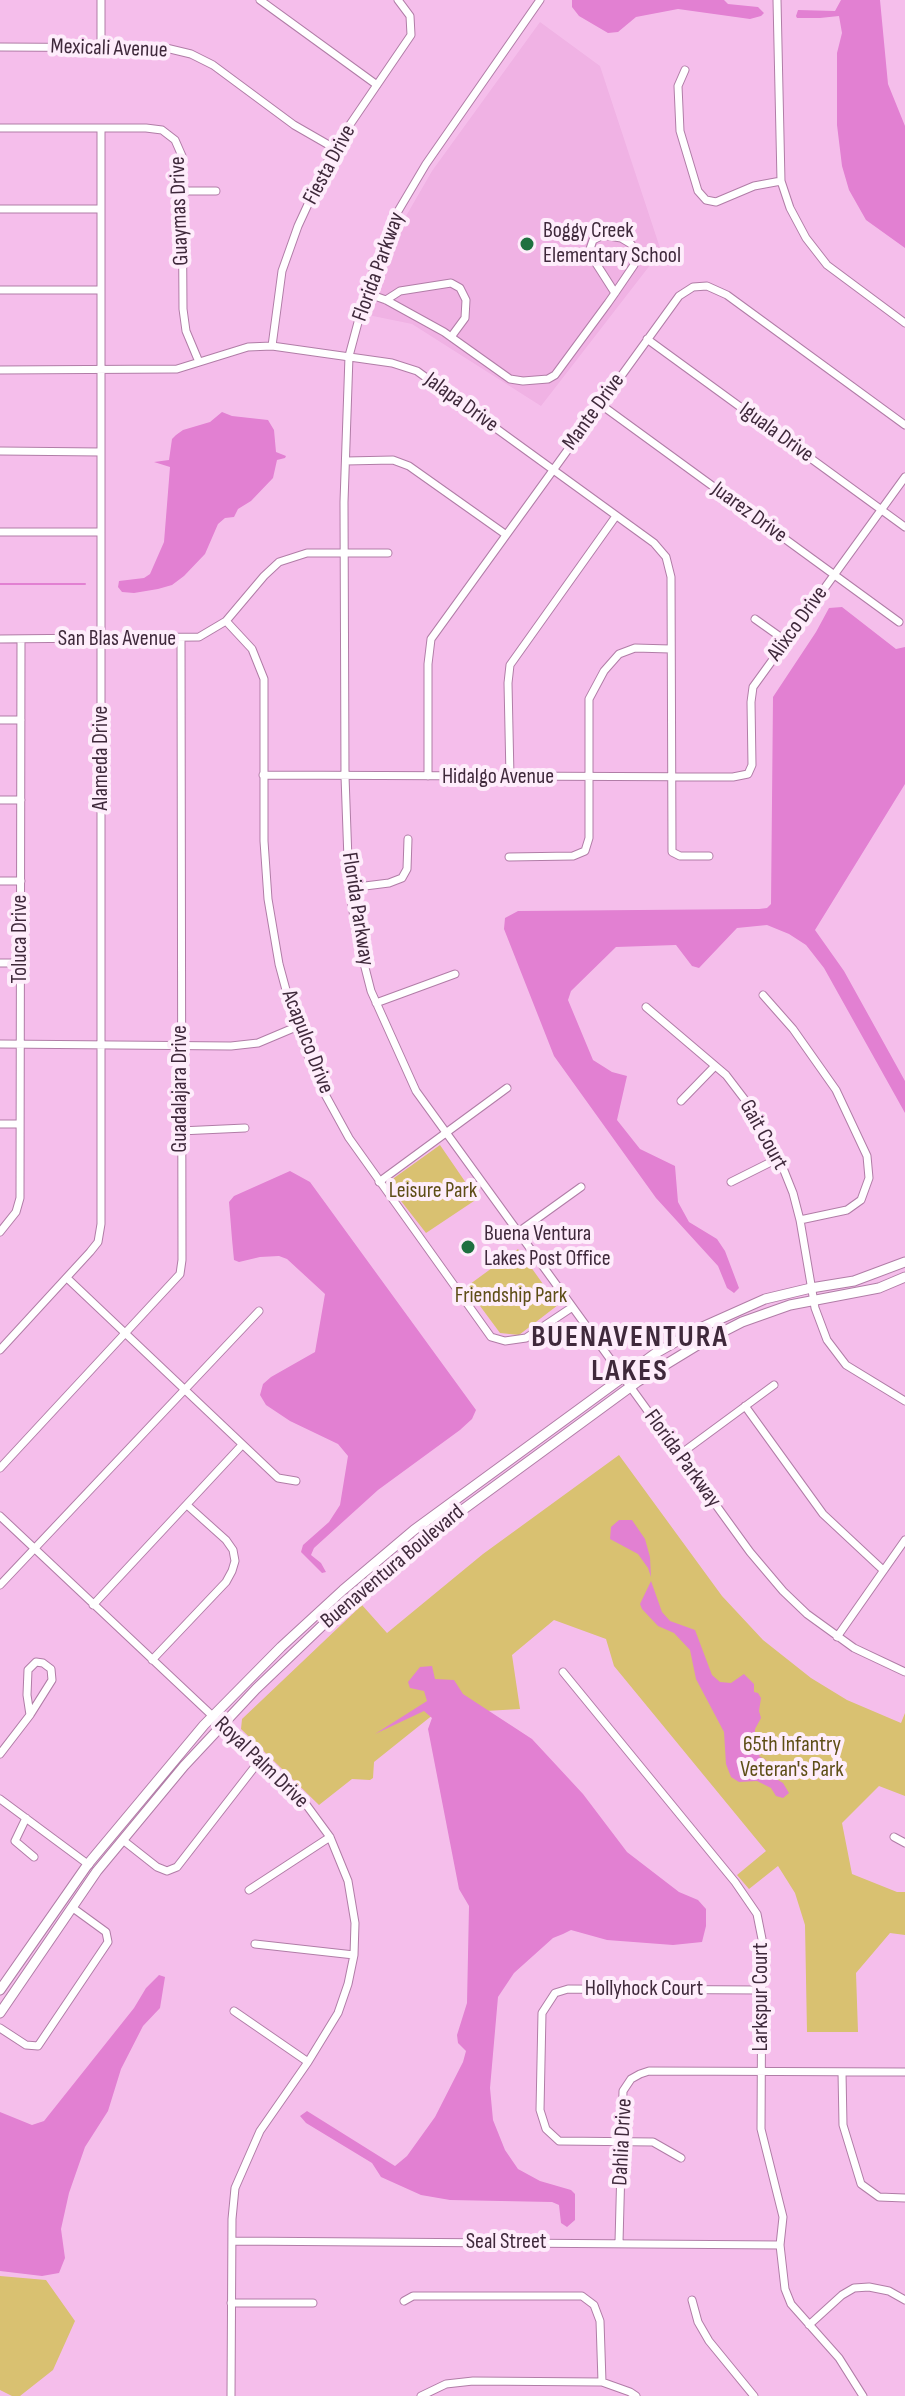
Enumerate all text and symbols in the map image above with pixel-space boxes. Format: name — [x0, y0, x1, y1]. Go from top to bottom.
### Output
street label: Mexicali Avenue — [50, 34, 168, 64]
street label: Fiesta Drive — [298, 121, 362, 209]
street label: Guaymas Drive — [165, 156, 195, 266]
street label: Florida Parkway — [347, 209, 411, 325]
place label: Boggy Creek Elementary School — [543, 218, 681, 270]
marker: Boggy Creek Elementary School — [518, 235, 536, 253]
street label: Jalapa Drive — [419, 367, 503, 439]
street label: Mante Drive — [557, 368, 631, 456]
street label: Iguala Drive — [734, 397, 818, 469]
street label: Juarez Drive — [706, 477, 792, 549]
street label: Alixco Drive — [762, 581, 834, 667]
street label: San Blas Avenue — [58, 626, 176, 652]
street label: Alameda Drive — [88, 706, 114, 810]
street label: Hidalgo Avenue — [442, 764, 554, 790]
street label: Florida Parkway — [335, 851, 379, 967]
street label: Toluca Drive — [7, 895, 33, 983]
street label: Acapulco Drive — [275, 986, 339, 1098]
street label: Guadalajara Drive — [167, 1025, 193, 1153]
street label: Gait Court — [733, 1095, 793, 1175]
park label: Leisure Park — [389, 1178, 477, 1204]
place label: Buena Ventura Lakes Post Office — [484, 1221, 611, 1272]
marker: Buena Ventura Lakes Post Office — [459, 1238, 477, 1256]
park label: Friendship Park — [455, 1283, 567, 1309]
district label: BUENAVENTURA LAKES — [531, 1320, 729, 1390]
street label: Florida Parkway — [638, 1405, 726, 1513]
street label: Buenaventura Boulevard — [316, 1499, 470, 1635]
street label: Royal Palm Drive — [208, 1712, 314, 1814]
park label: 65th Infantry Veteran's Park — [740, 1732, 844, 1784]
street label: Larkspur Court — [748, 1942, 774, 2052]
street label: Hollyhock Court — [585, 1976, 703, 2002]
street label: Dahlia Drive — [608, 2098, 638, 2186]
street label: Seal Street — [466, 2229, 546, 2255]

